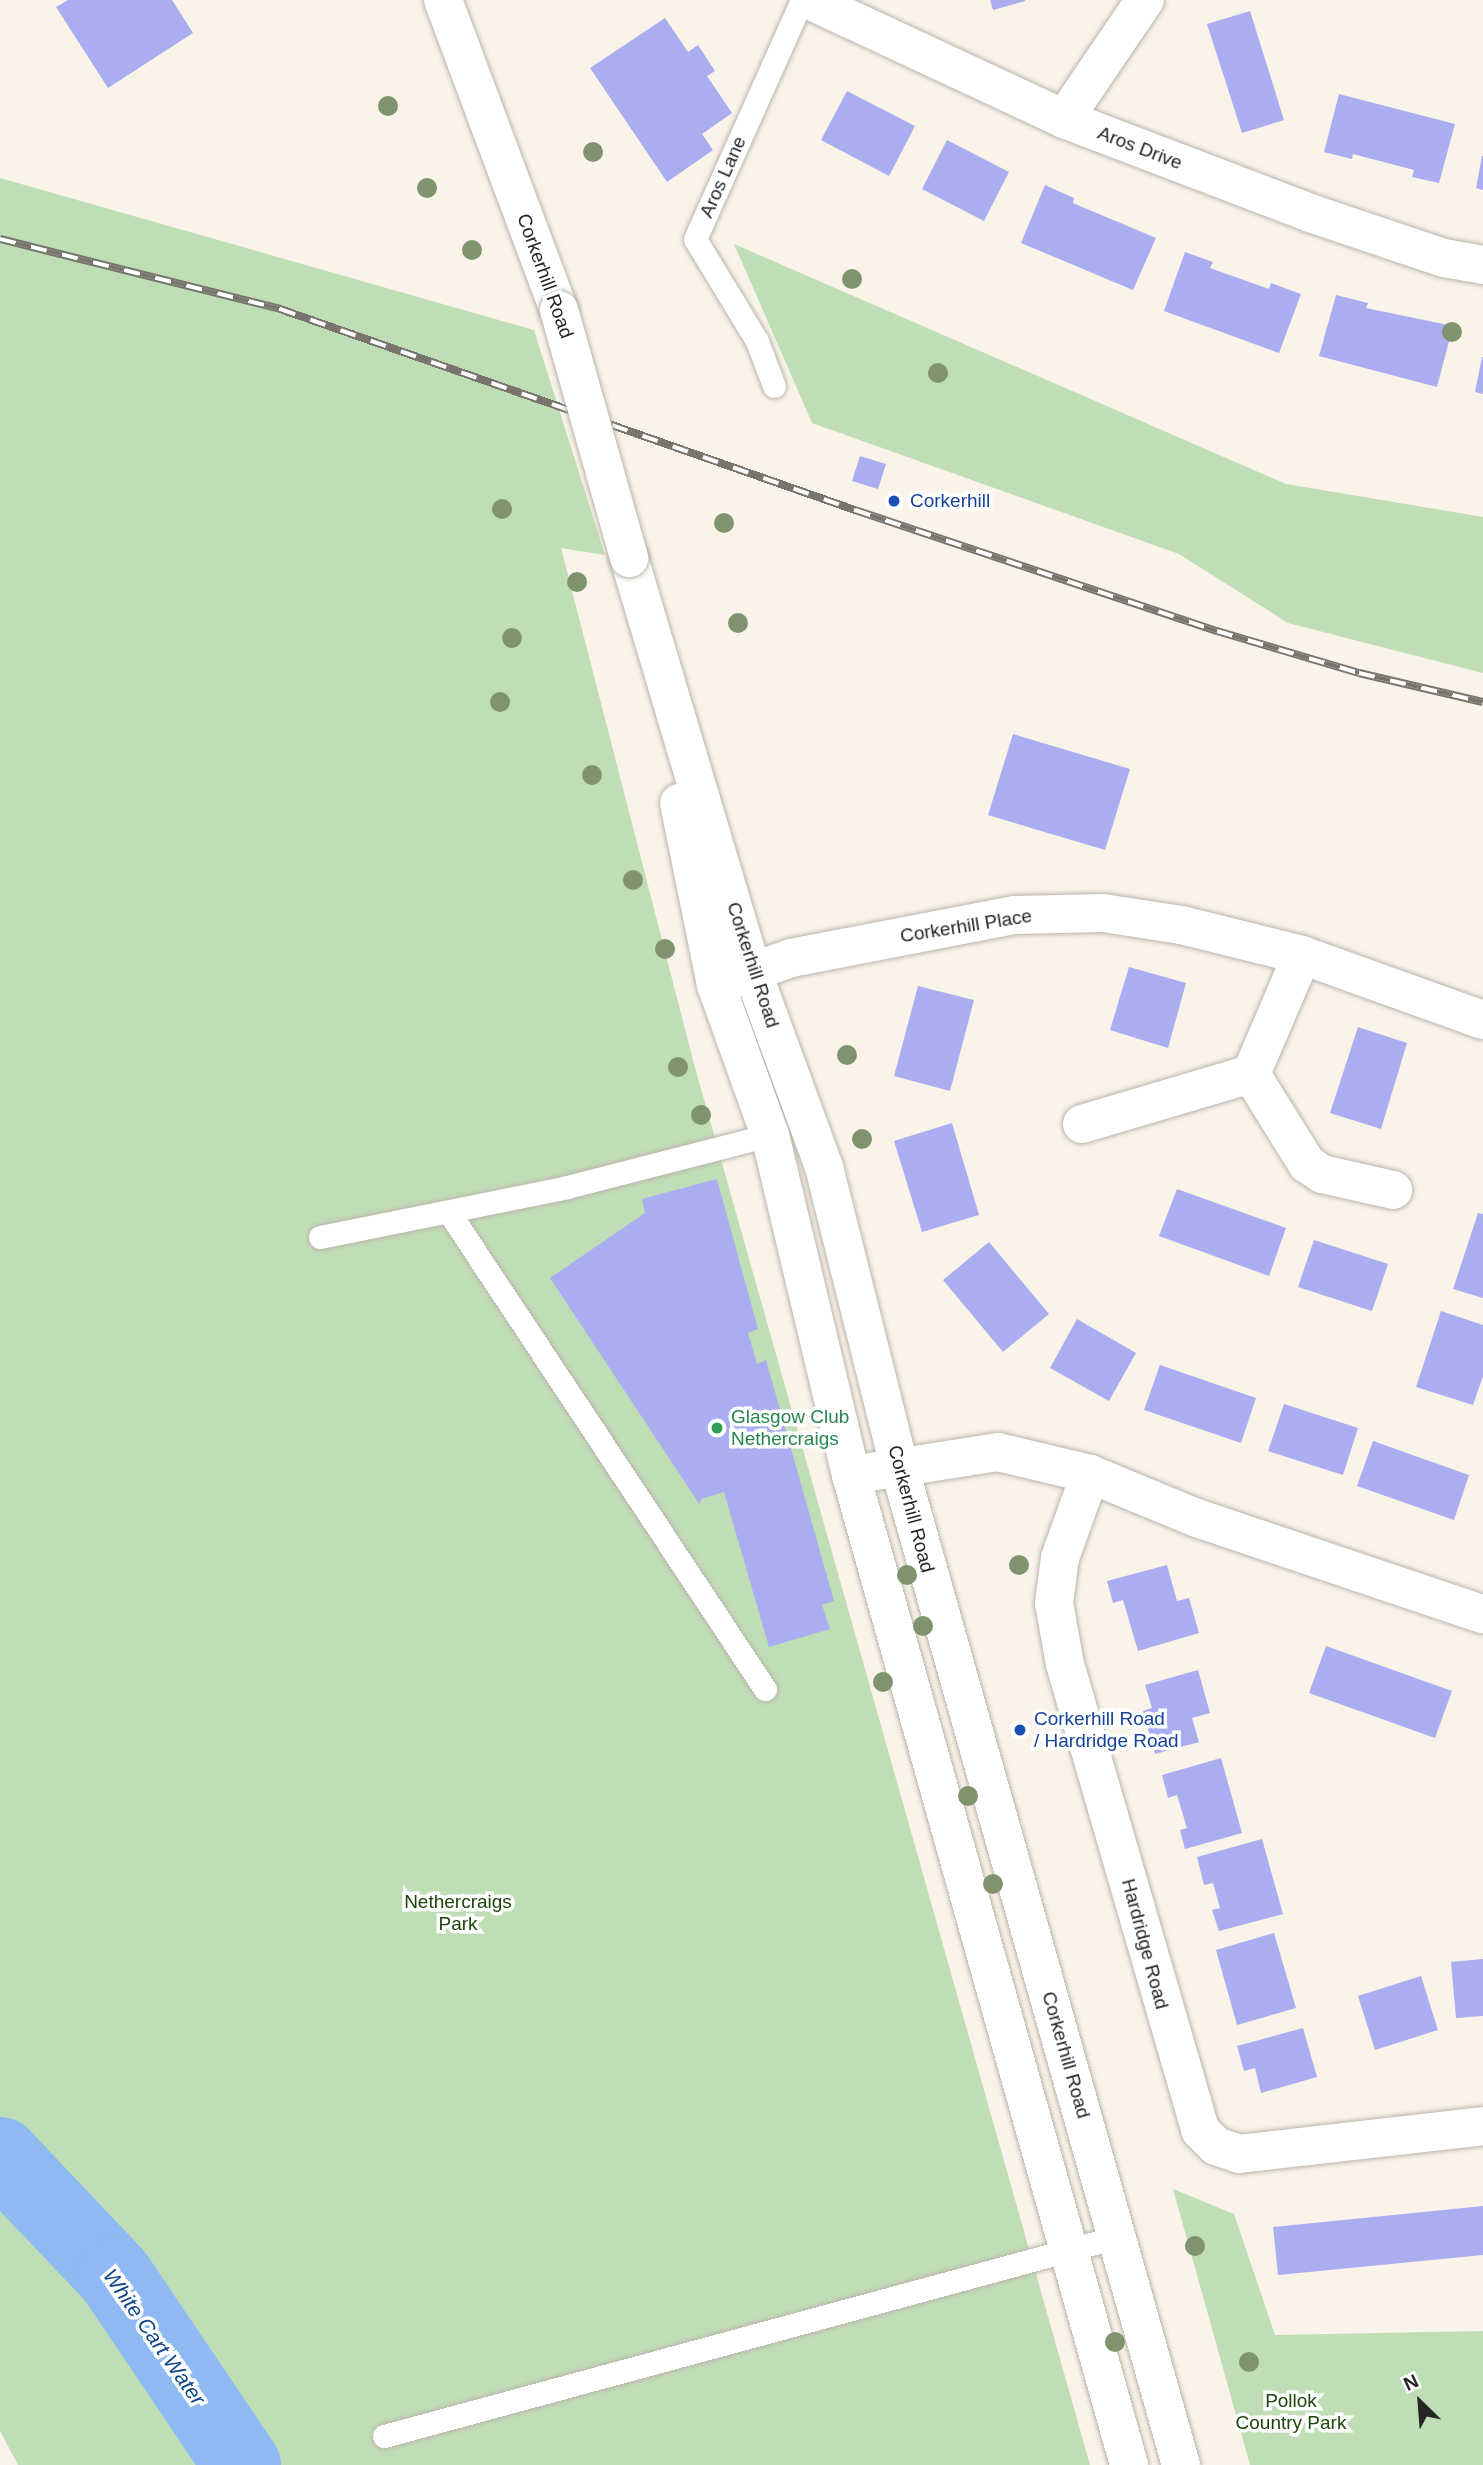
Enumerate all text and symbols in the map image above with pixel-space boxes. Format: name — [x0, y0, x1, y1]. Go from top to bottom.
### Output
street label: Aros Drive — [1095, 121, 1185, 175]
street label: Aros Lane — [695, 133, 751, 221]
street label: Corkerhill Road — [512, 211, 578, 341]
place label: Corkerhill — [910, 490, 990, 512]
marker: Corkerhill — [884, 491, 904, 511]
street label: Corkerhill Road — [722, 899, 784, 1031]
street label: Corkerhill Place — [899, 904, 1033, 948]
place label: Glasgow Club Nethercraigs — [731, 1406, 849, 1450]
marker: Glasgow Club Nethercraigs — [709, 1420, 725, 1436]
street label: Corkerhill Road — [883, 1443, 939, 1575]
place label: Corkerhill Road / Hardridge Road — [1034, 1708, 1179, 1752]
marker: Corkerhill Road / Hardridge Road — [1012, 1722, 1028, 1738]
street label: Hardridge Road — [1117, 1876, 1173, 2012]
park label: Nethercraigs Park — [404, 1891, 512, 1935]
street label: Corkerhill Road — [1037, 1989, 1095, 2121]
water label: White Cart Water — [98, 2264, 210, 2410]
north arrow — [1385, 2367, 1455, 2437]
text: N — [1400, 2370, 1422, 2395]
park label: Pollok Country Park — [1236, 2390, 1346, 2434]

